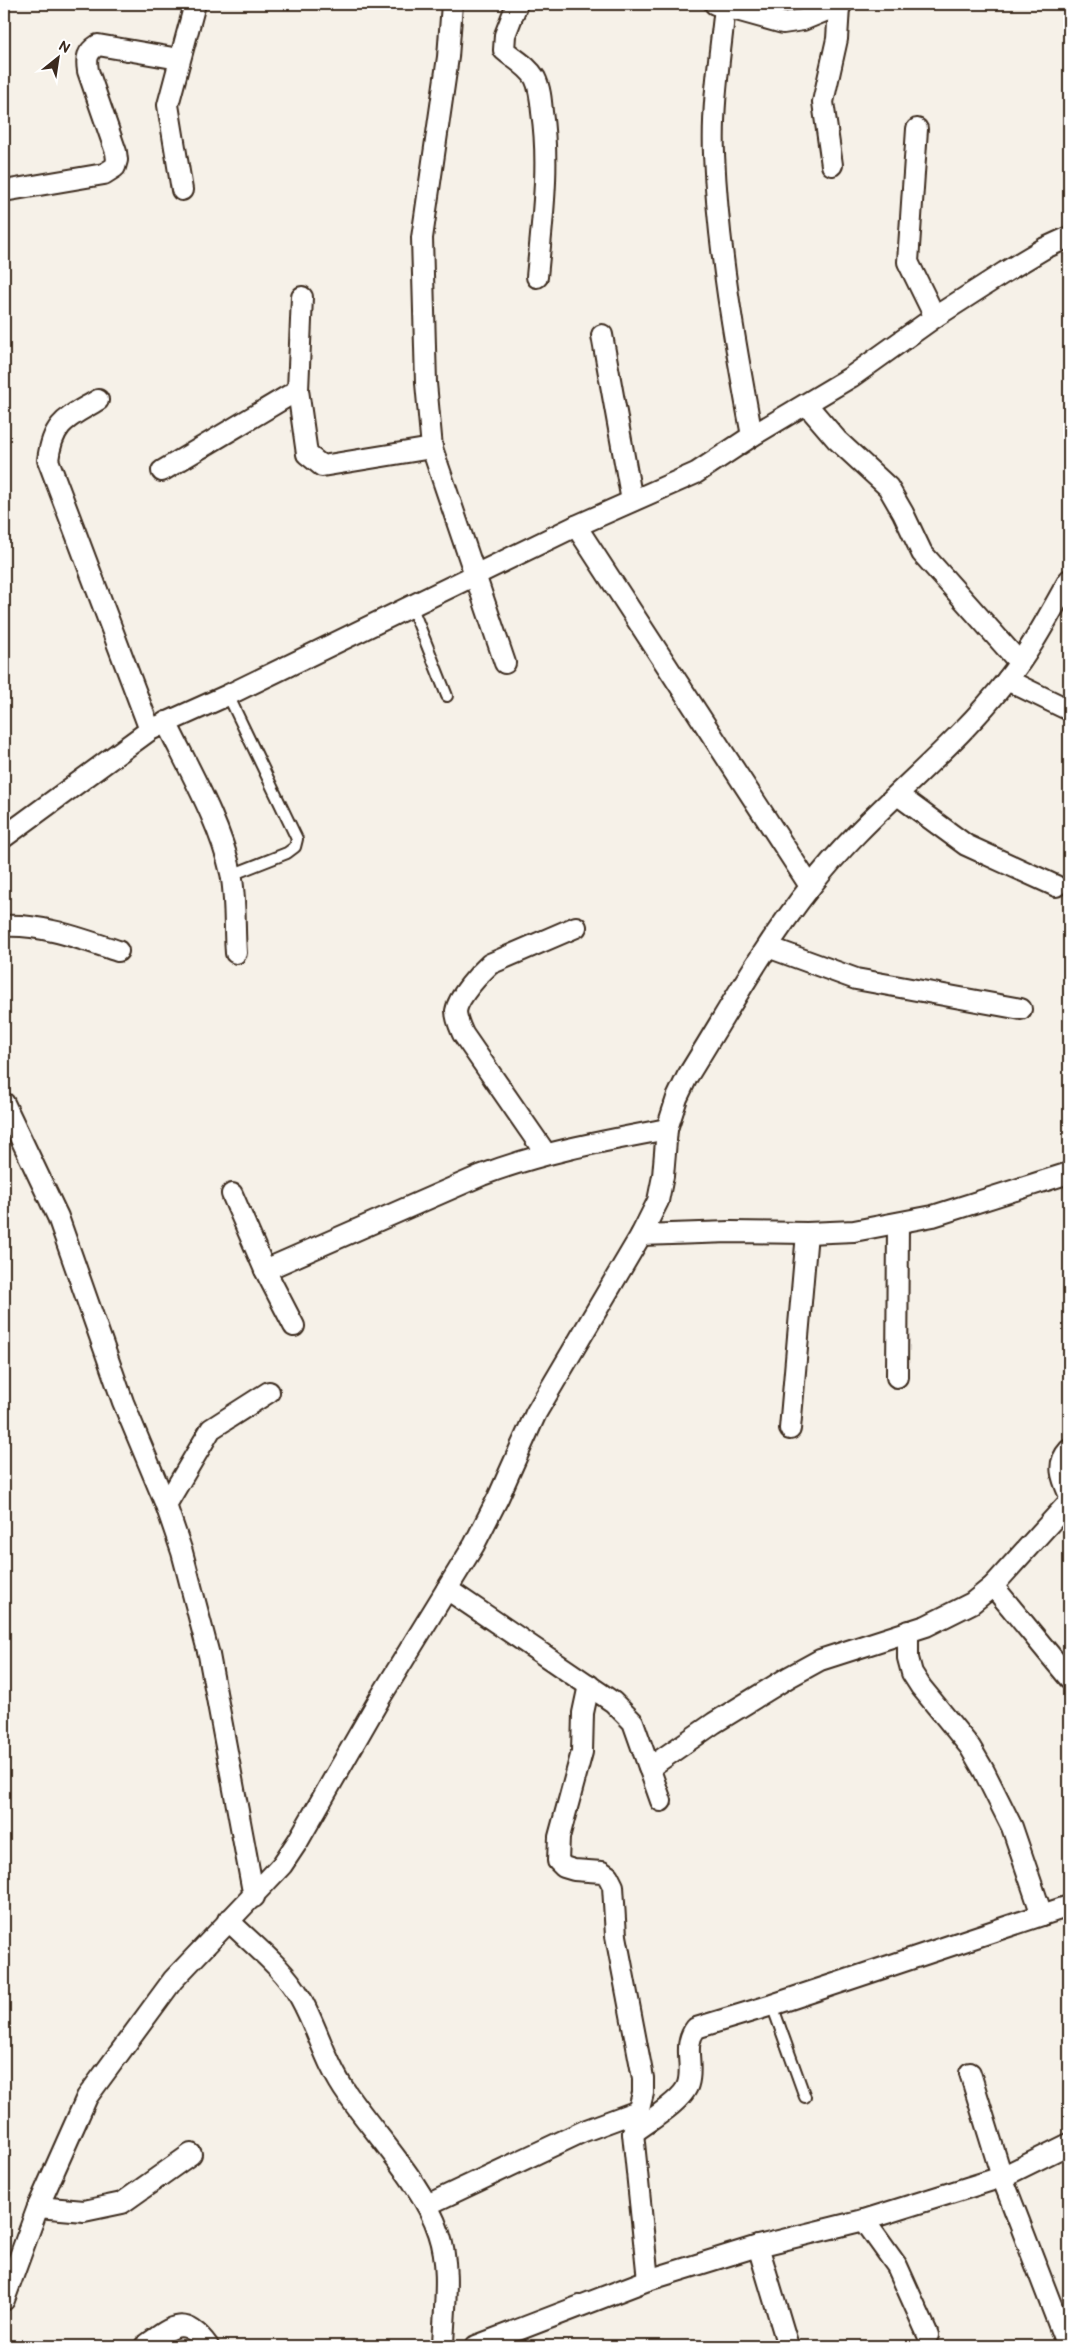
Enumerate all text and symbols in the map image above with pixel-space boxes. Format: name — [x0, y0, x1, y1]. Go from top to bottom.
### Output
north arrow — [32, 32, 82, 82]
text: N — [55, 37, 73, 57]

